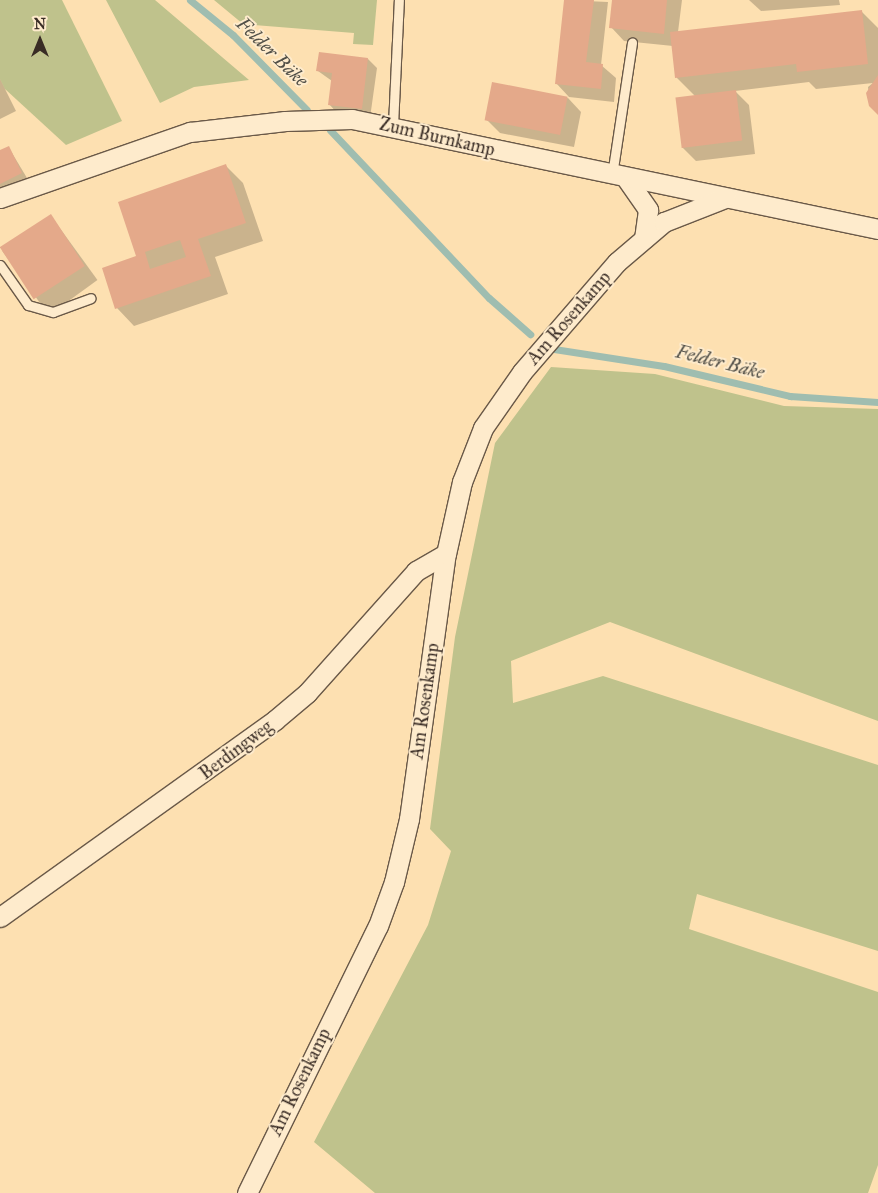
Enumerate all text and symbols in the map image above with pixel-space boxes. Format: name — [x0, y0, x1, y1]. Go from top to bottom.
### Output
water label: Felder Bäke — [232, 12, 312, 92]
north arrow — [15, 15, 65, 65]
text: N — [34, 16, 46, 33]
street label: Zum Burnkamp — [377, 113, 497, 161]
street label: Am Rosenkamp — [523, 267, 615, 369]
water label: Felder Bäke — [673, 340, 767, 384]
street label: Am Rosenkamp — [406, 642, 444, 760]
street label: Berdingweg — [195, 716, 277, 784]
street label: Am Rosenkamp — [265, 1025, 335, 1139]

